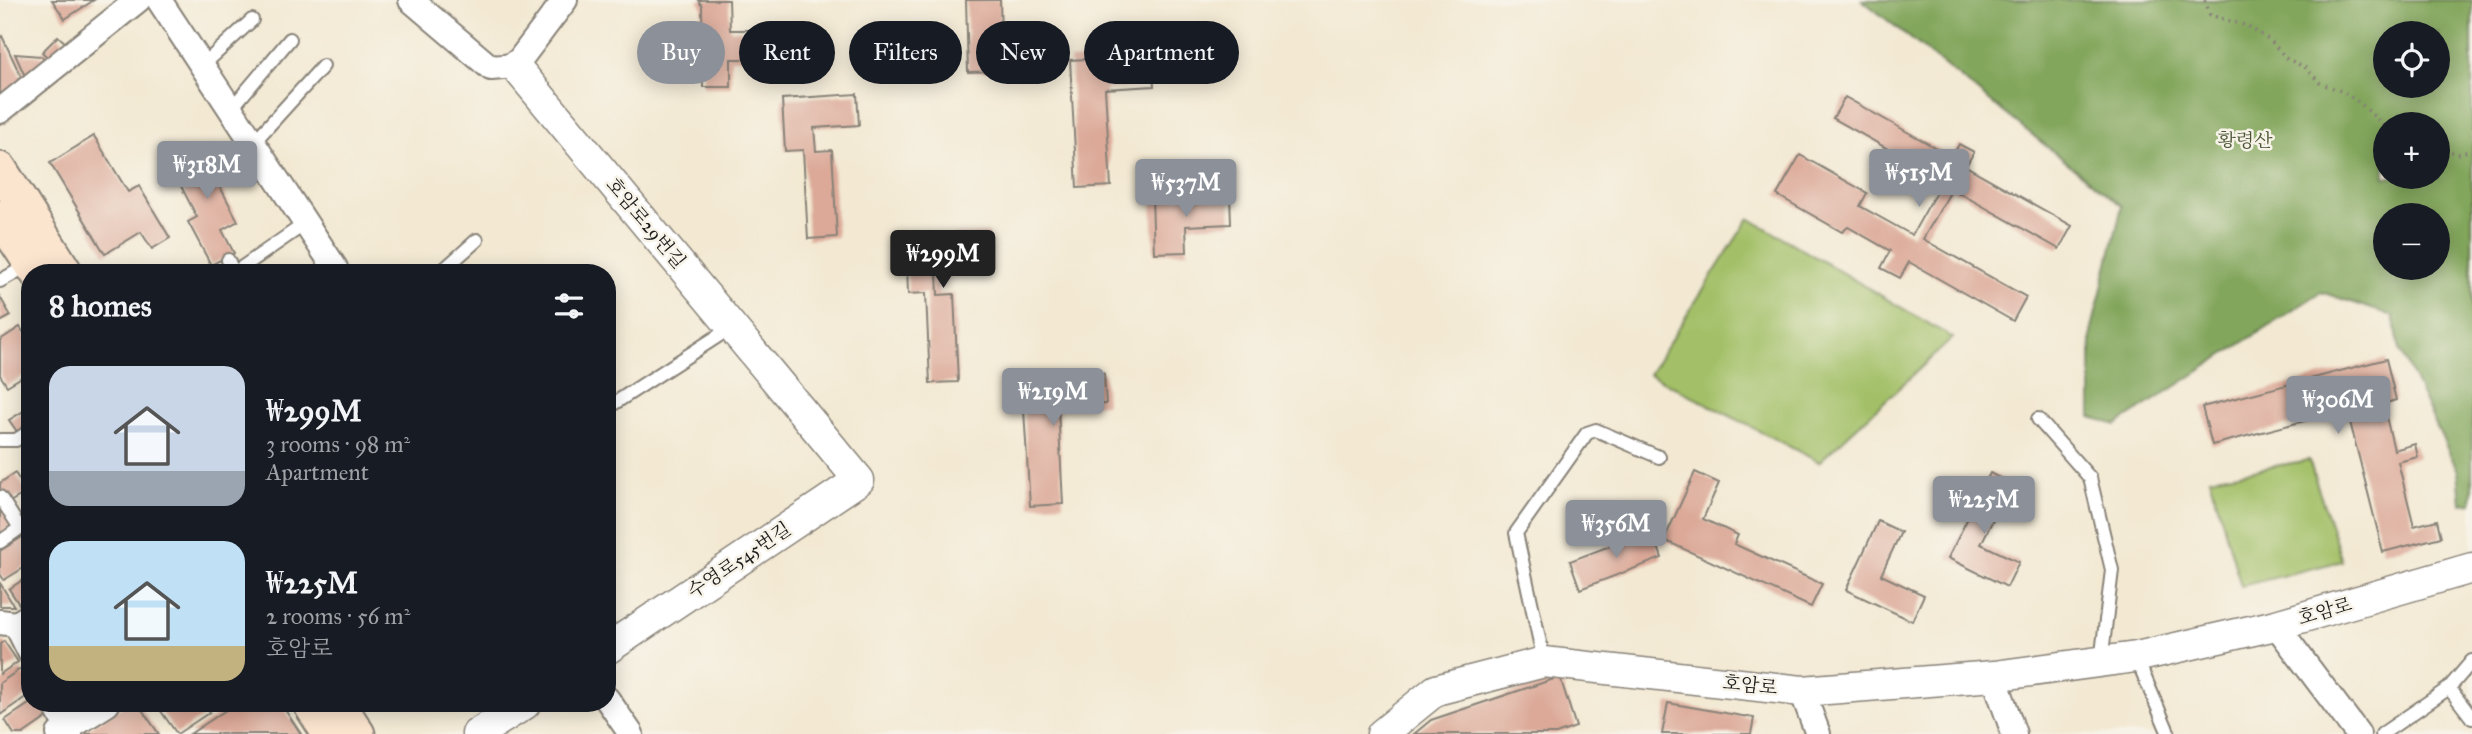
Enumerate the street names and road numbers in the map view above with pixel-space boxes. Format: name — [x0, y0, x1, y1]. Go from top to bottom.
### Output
street label: 호암로29번길 — [601, 173, 691, 273]
street label: 수영로545번길 — [683, 517, 795, 603]
street label: 호암로 — [2295, 592, 2355, 630]
street label: 호암로 — [1721, 671, 1779, 699]

